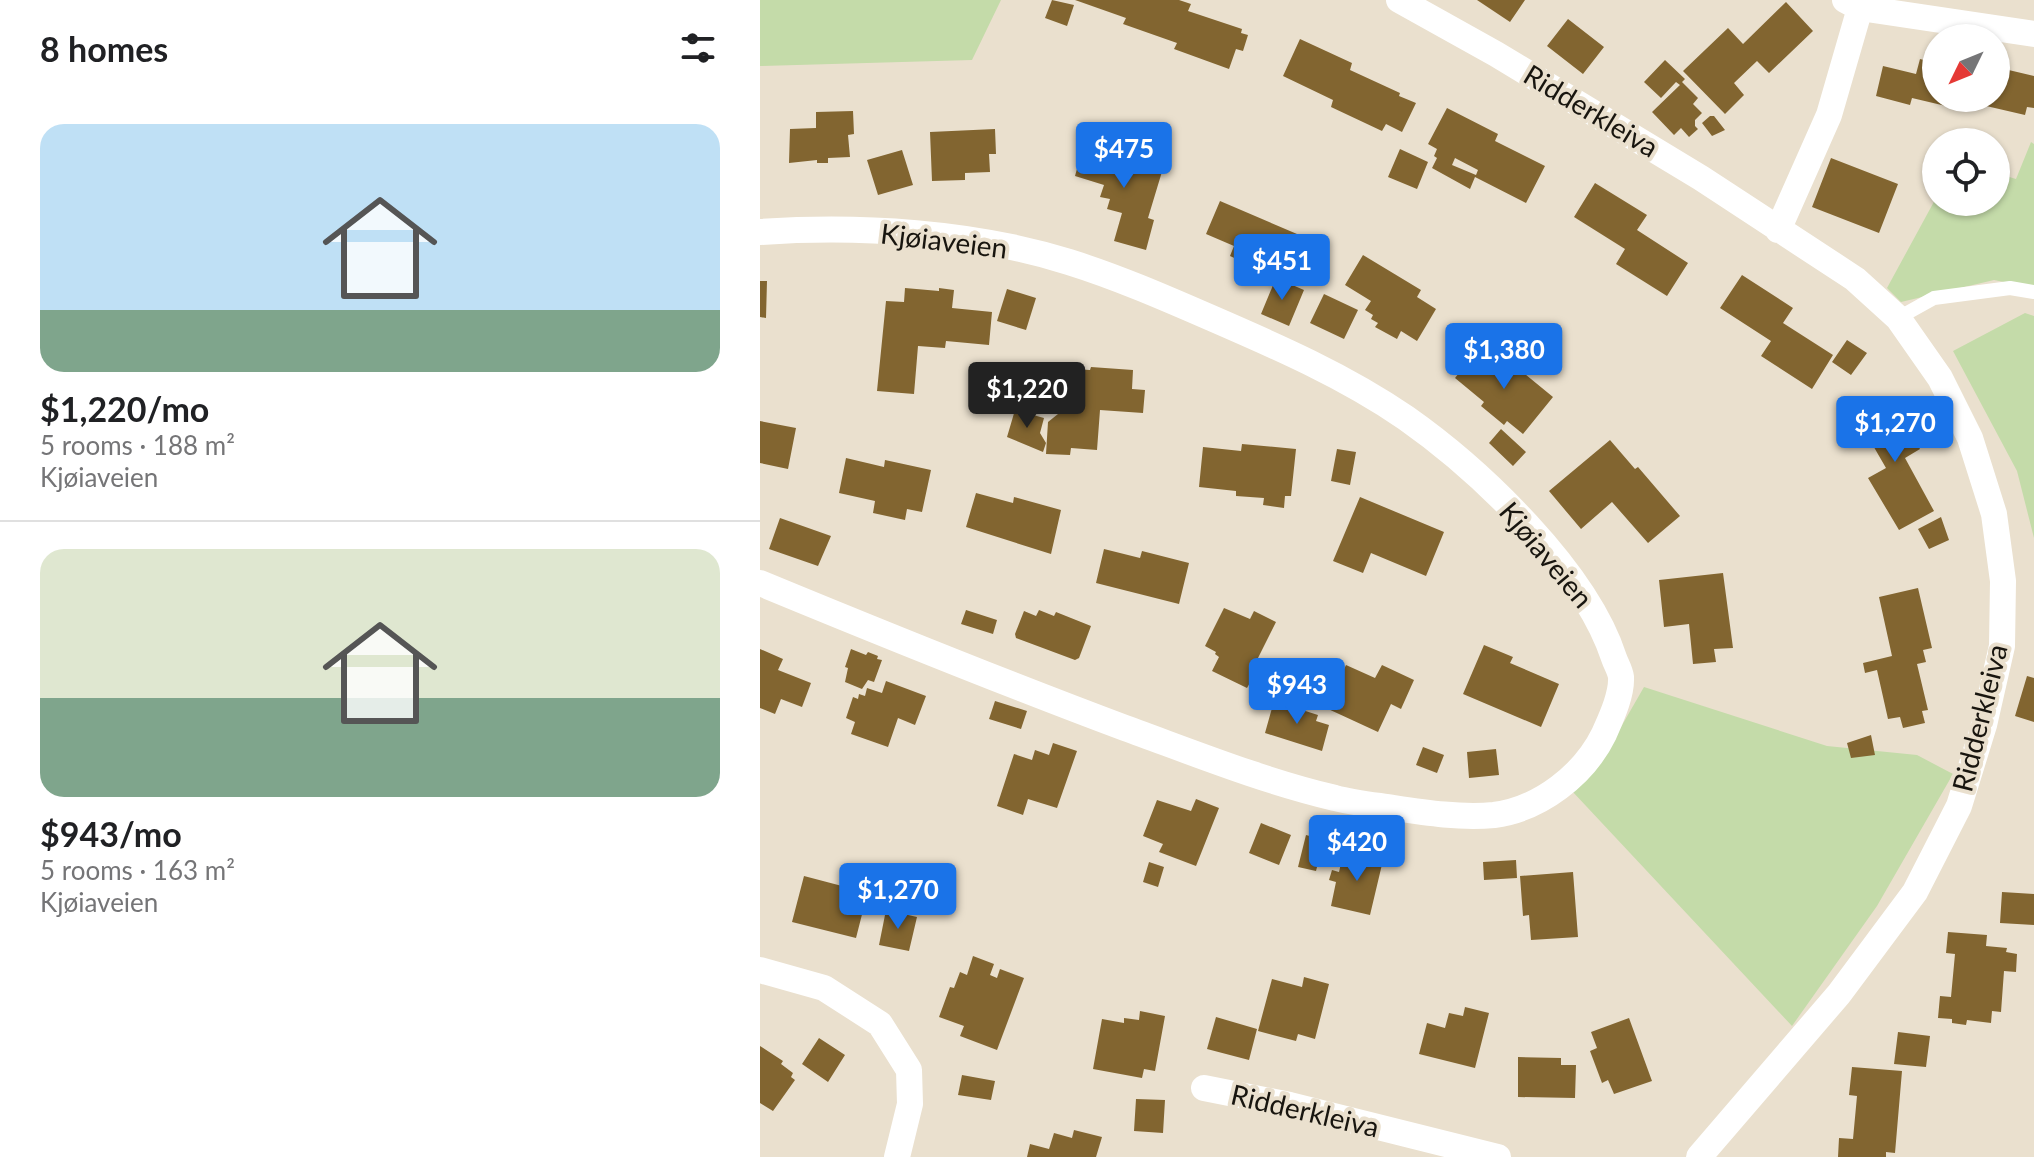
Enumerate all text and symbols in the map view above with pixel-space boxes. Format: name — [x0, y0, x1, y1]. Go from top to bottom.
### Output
north arrow — [1922, 24, 2010, 112]
map controls — [1922, 24, 2010, 216]
icon: filters — [676, 26, 720, 70]
text: 8 homes — [40, 28, 168, 69]
street label: Ridderkleiva — [1518, 57, 1665, 164]
pin: $475 — [1077, 122, 1171, 190]
button: locate — [1922, 128, 2010, 216]
text: $475 — [1094, 132, 1154, 164]
icon: home — [308, 176, 452, 320]
street label: Kjøiaveien — [879, 215, 1009, 265]
pin: $451 — [1235, 234, 1329, 302]
text: $451 — [1252, 244, 1312, 276]
pin: $1,380 — [1439, 323, 1569, 391]
text: $1,380 — [1463, 333, 1545, 365]
pin: $1,220 — [962, 362, 1092, 430]
text: $1,220 — [986, 372, 1068, 404]
text: $1,220/mo — [40, 388, 209, 429]
pin: $1,270 — [1830, 396, 1960, 464]
text: $1,270 — [1854, 406, 1936, 438]
text: 5 rooms · 188 m² — [40, 429, 235, 461]
text: Kjøiaveien — [40, 461, 158, 493]
street label: Kjøiaveien — [1493, 495, 1601, 614]
icon: home — [308, 601, 452, 745]
street label: Ridderkleiva — [1944, 640, 2014, 795]
pin: $943 — [1250, 658, 1344, 726]
text: $943 — [1267, 668, 1327, 700]
text: $943/mo — [40, 813, 182, 854]
pin: $420 — [1310, 815, 1404, 883]
text: $420 — [1327, 825, 1387, 857]
text: 5 rooms · 163 m² — [40, 854, 235, 886]
pin: $1,270 — [833, 863, 963, 931]
text: $1,270 — [857, 873, 939, 905]
text: Kjøiaveien — [40, 886, 158, 918]
street label: Ridderkleiva — [1228, 1077, 1383, 1144]

